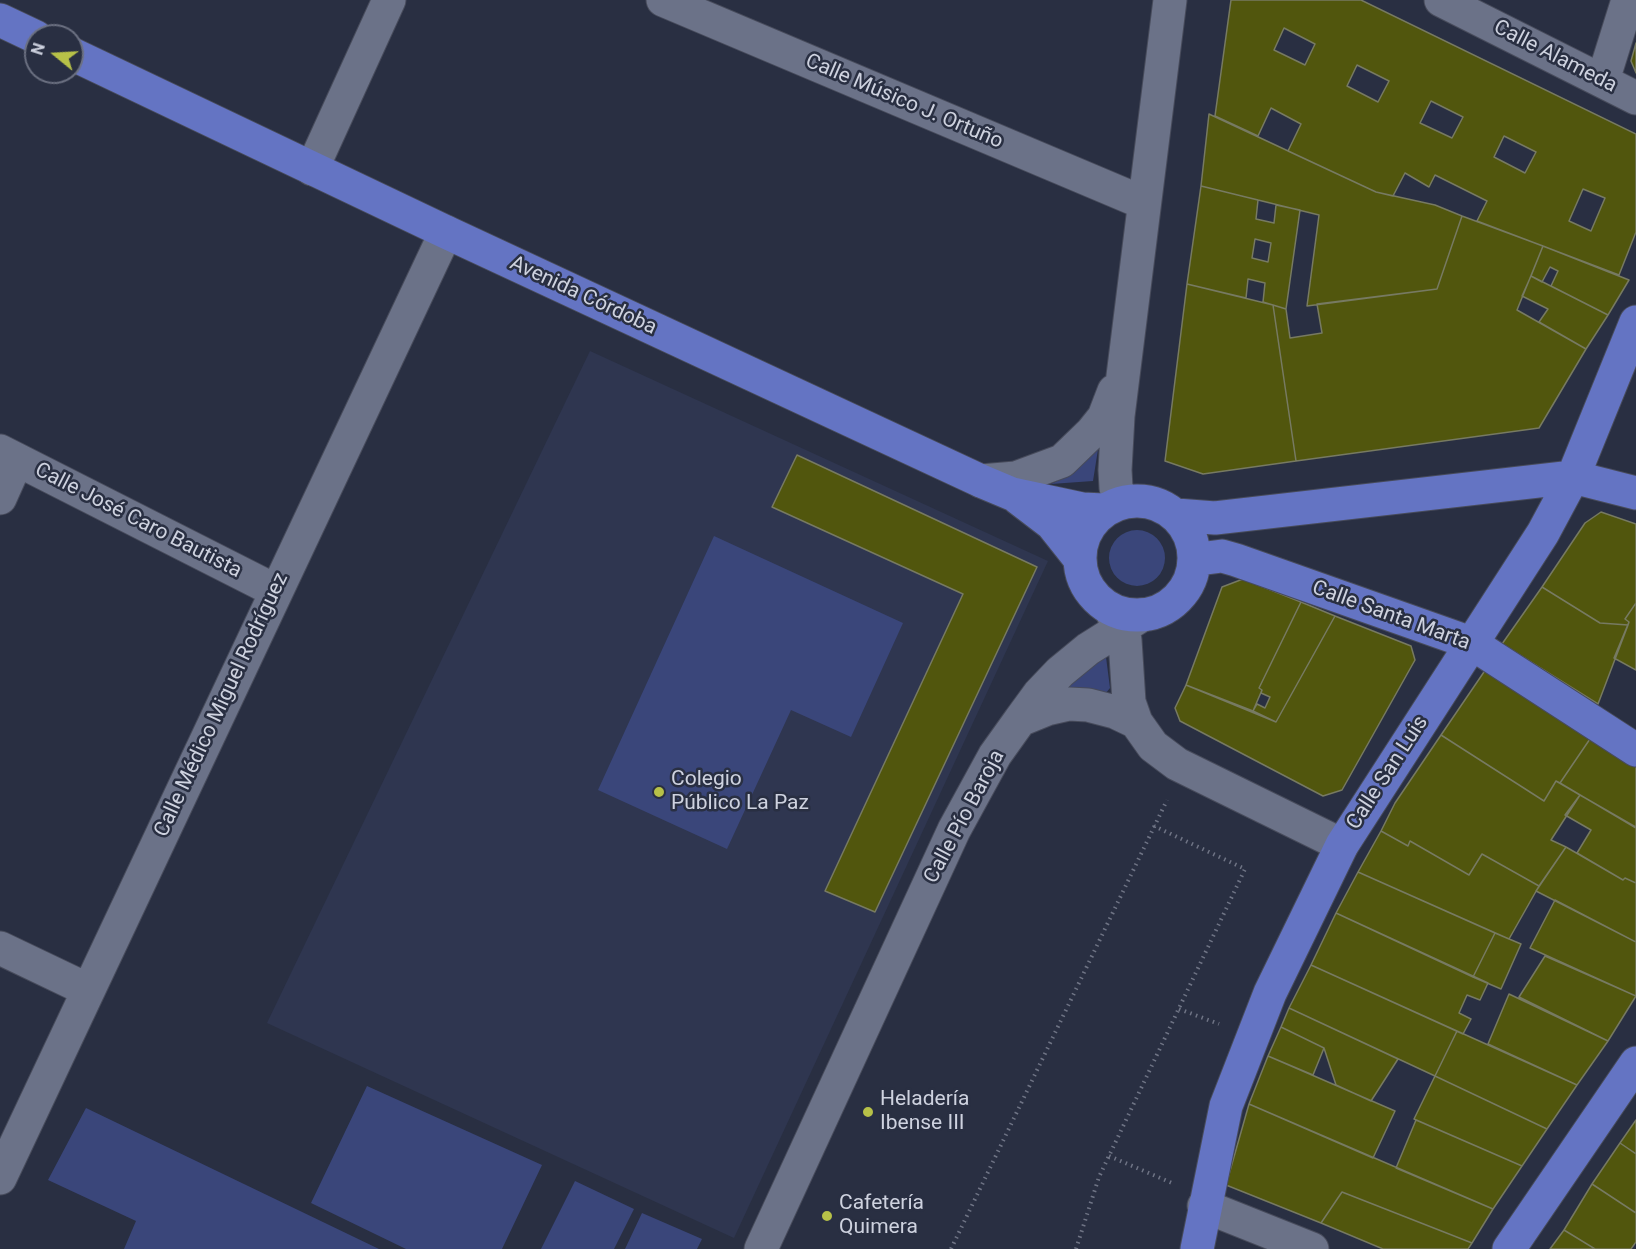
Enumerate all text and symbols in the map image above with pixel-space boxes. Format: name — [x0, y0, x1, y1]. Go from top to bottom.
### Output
street label: Calle Alameda — [1489, 15, 1621, 99]
north arrow — [24, 24, 84, 84]
text: N — [28, 41, 49, 57]
street label: Calle Músico J. Ortuño — [801, 49, 1007, 155]
street label: Avenida Córdoba — [506, 251, 660, 341]
street label: Calle José Caro Bautista — [30, 458, 246, 584]
street label: Calle Médico Miguel Rodríguez — [150, 569, 294, 841]
street label: Calle Santa Marta — [1309, 576, 1473, 656]
street label: Calle San Luis — [1342, 711, 1434, 835]
street label: Calle Pío Baroja — [919, 746, 1011, 888]
place label: Colegio Público La Paz — [671, 767, 809, 817]
marker: Colegio Público La Paz — [652, 785, 666, 799]
place label: Heladería Ibense III — [880, 1087, 969, 1137]
marker: Heladería Ibense III — [861, 1105, 875, 1119]
place label: Cafetería Quimera — [839, 1191, 924, 1241]
marker: Cafetería Quimera — [820, 1209, 834, 1223]

